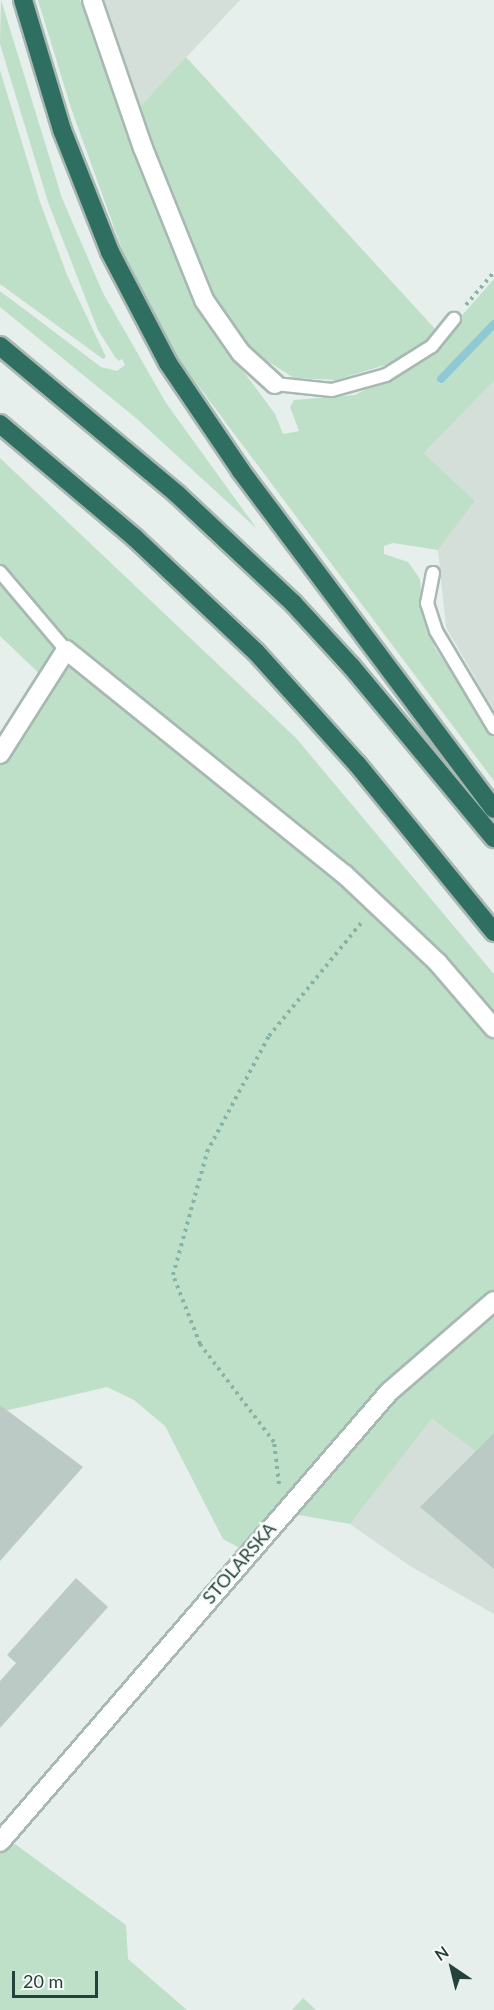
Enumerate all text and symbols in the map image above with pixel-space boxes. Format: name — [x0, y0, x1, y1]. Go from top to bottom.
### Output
street label: STOLARSKA — [198, 1518, 280, 1608]
north arrow — [422, 1938, 482, 1998]
text: N — [431, 1942, 452, 1964]
scale bar — [15, 1959, 100, 1997]
text: 20 m — [23, 1970, 63, 1992]

